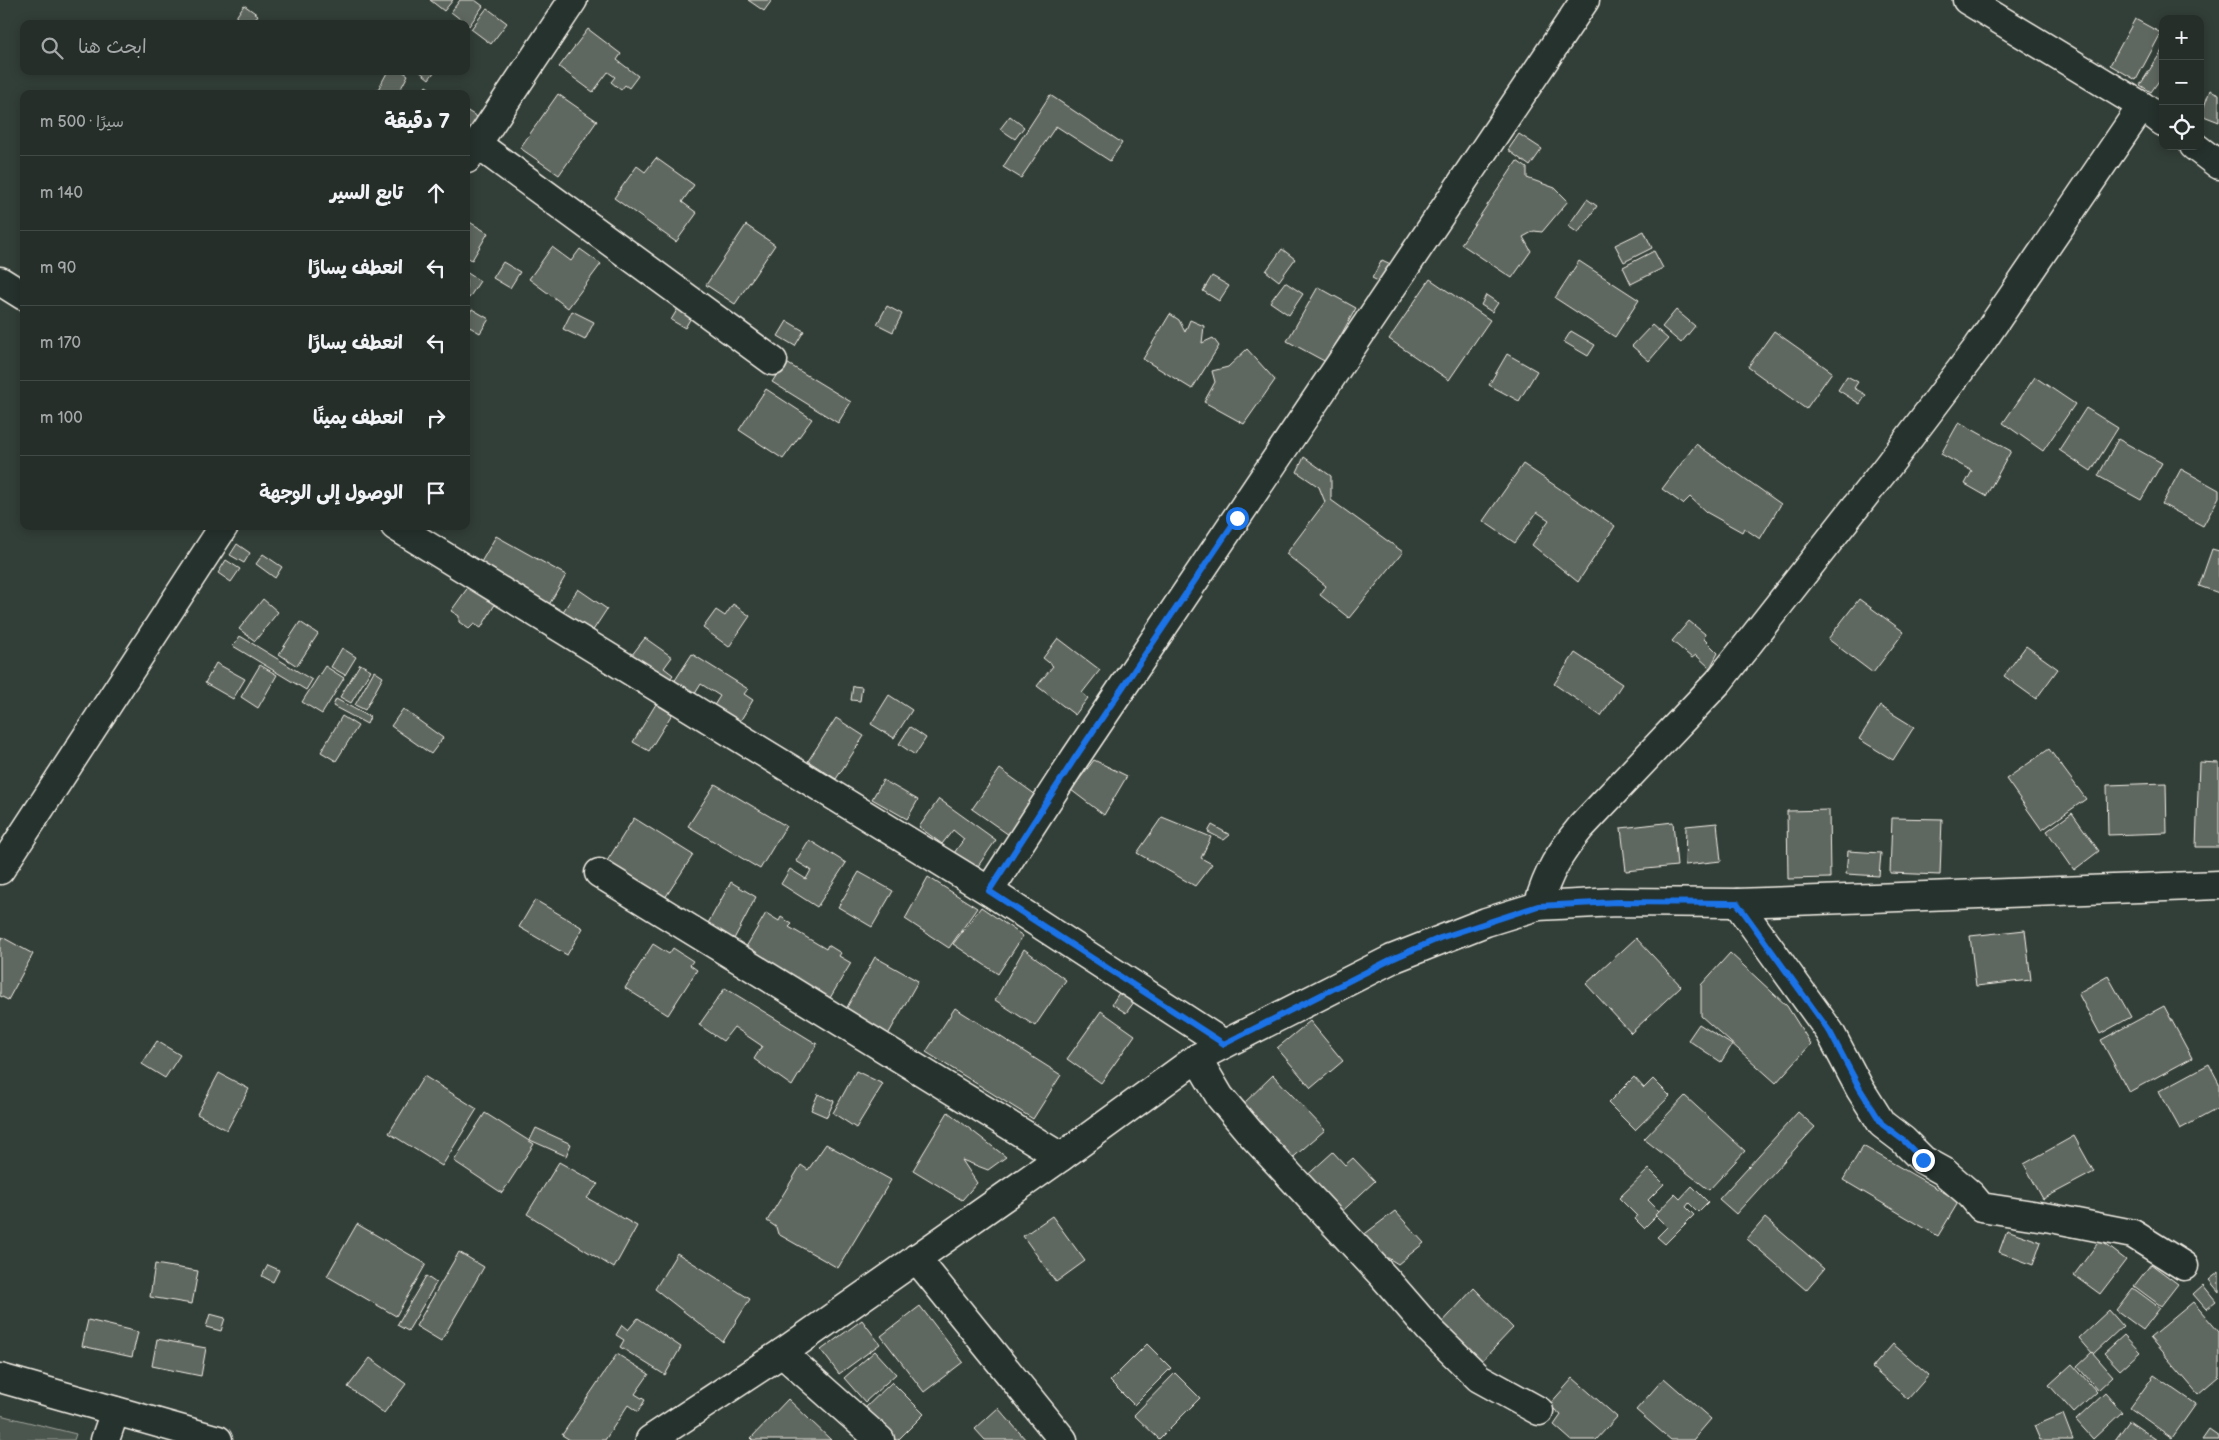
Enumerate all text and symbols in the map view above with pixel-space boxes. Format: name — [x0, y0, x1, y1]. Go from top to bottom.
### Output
map controls — [2159, 15, 2204, 150]
button: + — [2159, 15, 2204, 60]
search box — [20, 20, 470, 75]
icon: search — [38, 34, 66, 62]
text: ابحث هنا — [78, 36, 147, 59]
button: − — [2159, 60, 2204, 105]
button: locate — [2159, 105, 2204, 150]
text: 7 دقيقة — [384, 109, 450, 134]
text: سيرًا · 500 m — [40, 113, 124, 132]
icon: ahead — [422, 179, 450, 207]
text: تابع السير — [330, 182, 403, 205]
text: 140 m — [40, 184, 83, 203]
icon: left — [422, 254, 450, 282]
text: انعطف يسارًا — [308, 257, 403, 280]
text: 90 m — [40, 259, 76, 278]
icon: left — [422, 329, 450, 357]
text: انعطف يسارًا — [308, 332, 403, 355]
text: 170 m — [40, 334, 81, 353]
icon: right — [422, 404, 450, 432]
text: انعطف يمينًا — [313, 407, 403, 430]
text: 100 m — [40, 409, 83, 428]
icon: arrive — [422, 479, 450, 507]
text: الوصول إلى الوجهة — [259, 482, 403, 505]
route start — [1226, 507, 1249, 530]
route end — [1912, 1149, 1935, 1172]

